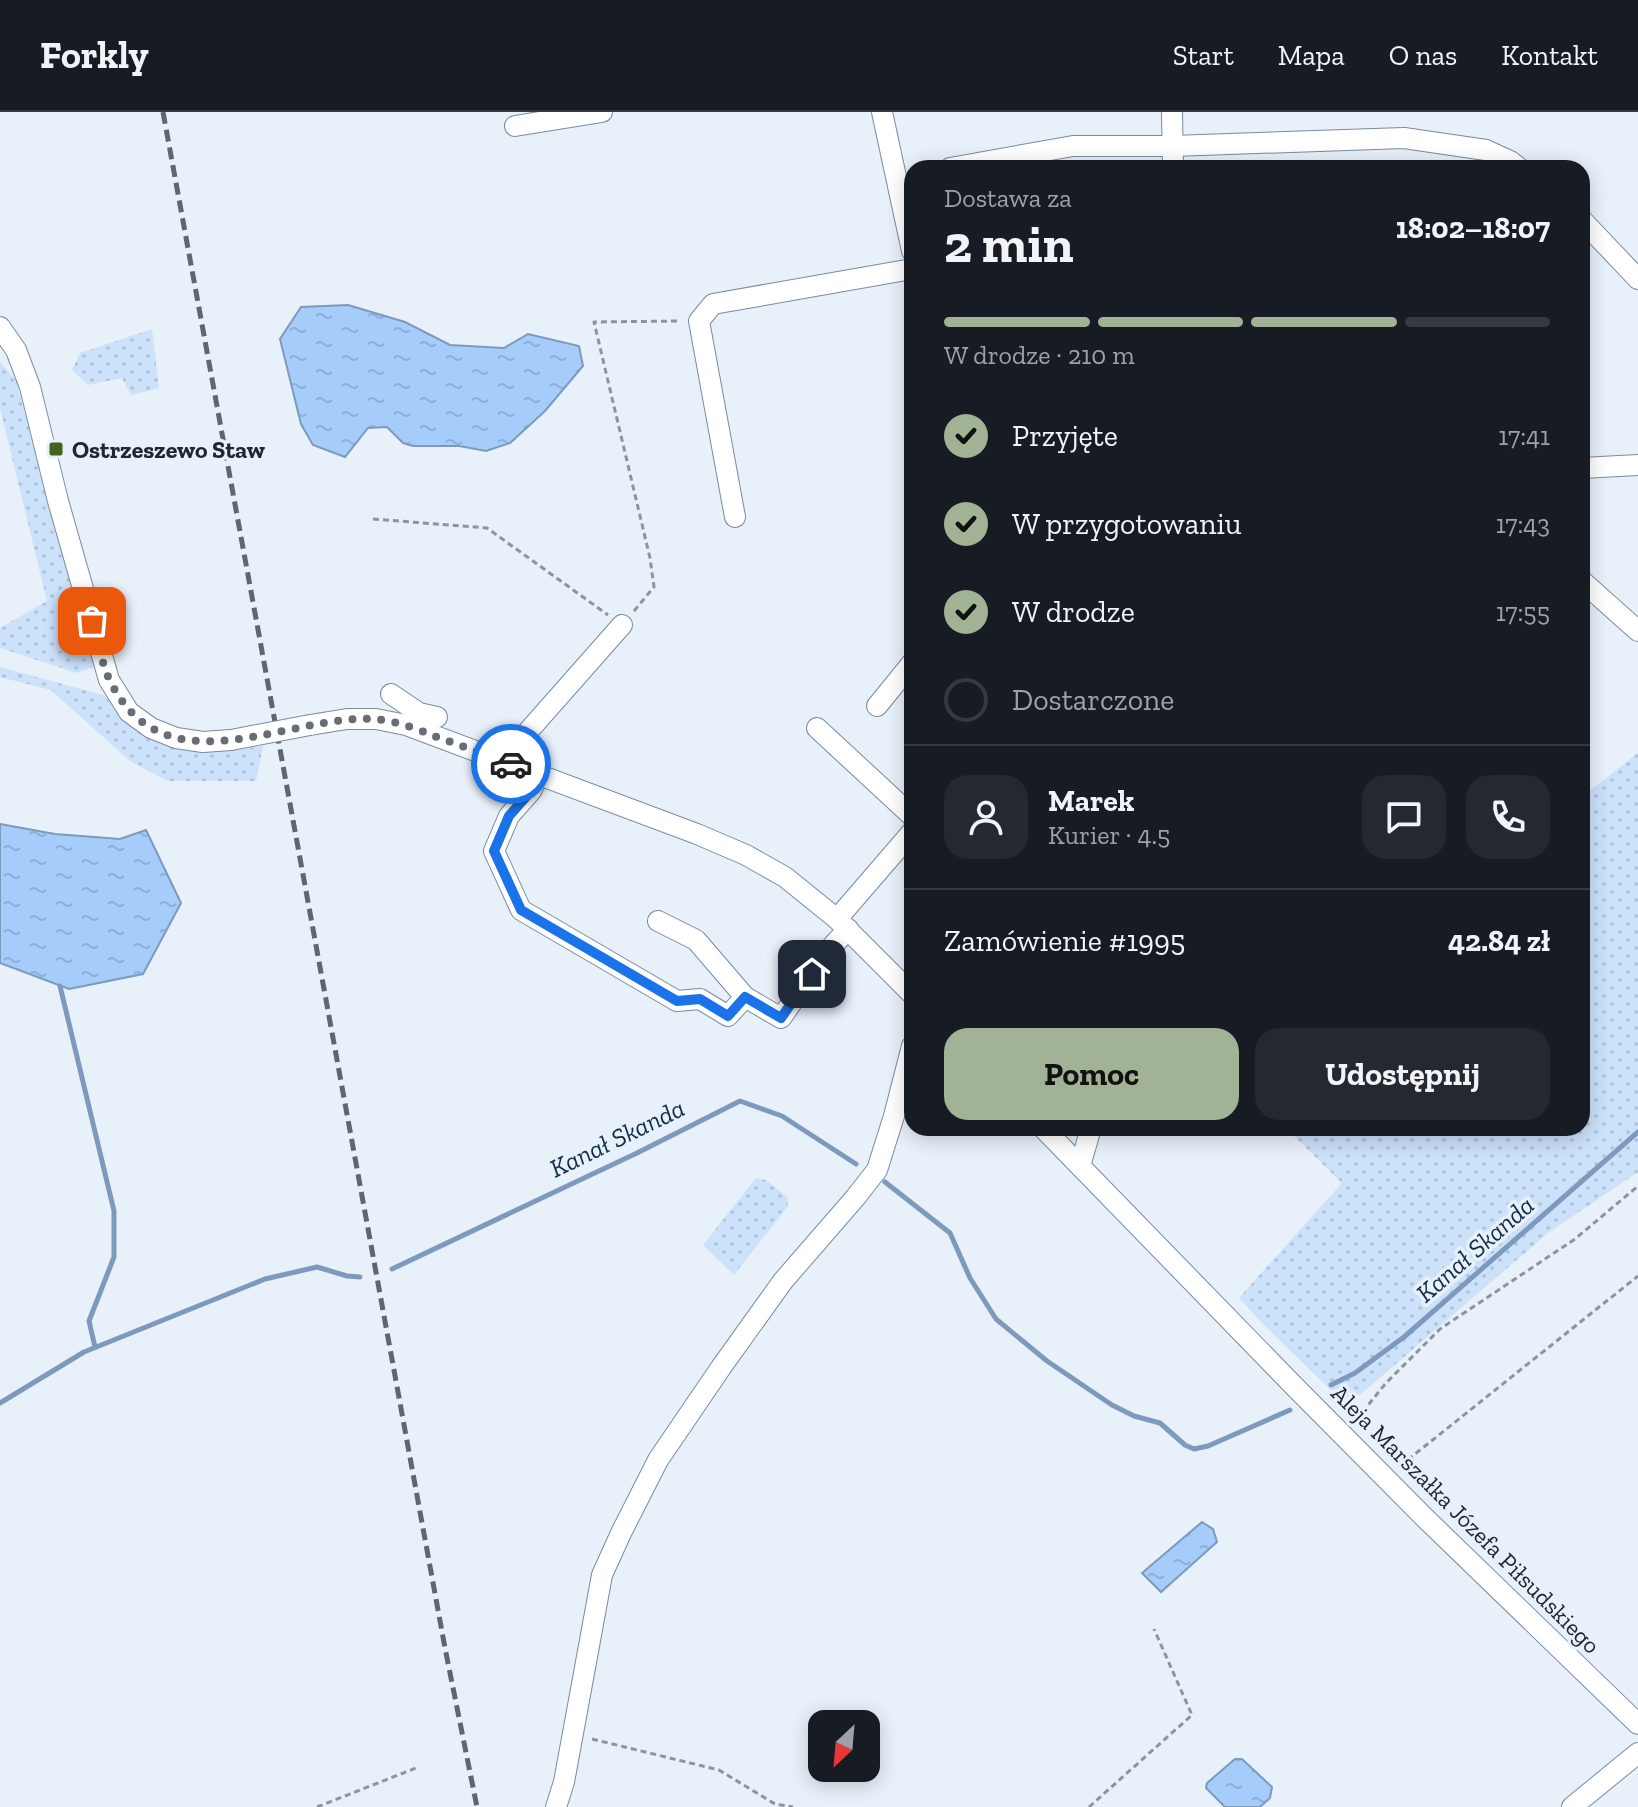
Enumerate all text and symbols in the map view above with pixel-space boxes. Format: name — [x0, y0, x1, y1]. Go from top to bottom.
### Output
text: Forkly — [40, 32, 149, 78]
text: Start — [1173, 39, 1234, 72]
text: Mapa — [1278, 39, 1345, 72]
text: O nas — [1389, 39, 1457, 72]
text: Kontakt — [1501, 39, 1598, 72]
text: Dostawa za — [944, 182, 1072, 214]
text: 18:02–18:07 — [1396, 210, 1550, 246]
text: 2 min — [944, 213, 1074, 275]
text: W drodze · 210 m — [944, 339, 1135, 371]
icon: check — [944, 414, 988, 458]
text: Przyjęte — [1012, 418, 1118, 454]
text: 17:41 — [1498, 420, 1550, 452]
place label: Ostrzeszewo Staw — [72, 435, 266, 464]
marker: Ostrzeszewo Staw — [47, 440, 65, 458]
icon: check — [944, 502, 988, 546]
text: W przygotowaniu — [1012, 506, 1242, 542]
text: 17:43 — [1496, 508, 1550, 540]
pin — [58, 587, 126, 655]
icon: check — [944, 590, 988, 634]
text: W drodze — [1012, 594, 1135, 630]
text: 17:55 — [1496, 596, 1550, 628]
icon: bag — [70, 599, 114, 643]
text: Dostarczone — [1012, 682, 1174, 718]
courier — [471, 724, 551, 804]
icon: car — [489, 742, 533, 786]
button: person — [944, 775, 1028, 859]
button: chat — [1362, 775, 1446, 859]
button: phone — [1466, 775, 1550, 859]
text: Marek — [1048, 783, 1134, 819]
text: Kurier · 4.5 — [1048, 819, 1170, 851]
text: Zamówienie #1995 — [944, 923, 1185, 959]
text: 42.84 zł — [1448, 923, 1550, 959]
pin — [778, 940, 846, 1008]
icon: home — [790, 952, 834, 996]
button: Pomoc — [944, 1028, 1239, 1120]
button: Udostępnij — [1255, 1028, 1550, 1120]
water label: Kanał Skanda — [544, 1092, 690, 1184]
water label: Kanał Skanda — [1409, 1189, 1541, 1309]
street label: Aleja Marszałka Józefa Piłsudskiego — [1326, 1379, 1606, 1659]
north arrow — [808, 1710, 880, 1782]
map controls — [808, 1710, 880, 1782]

